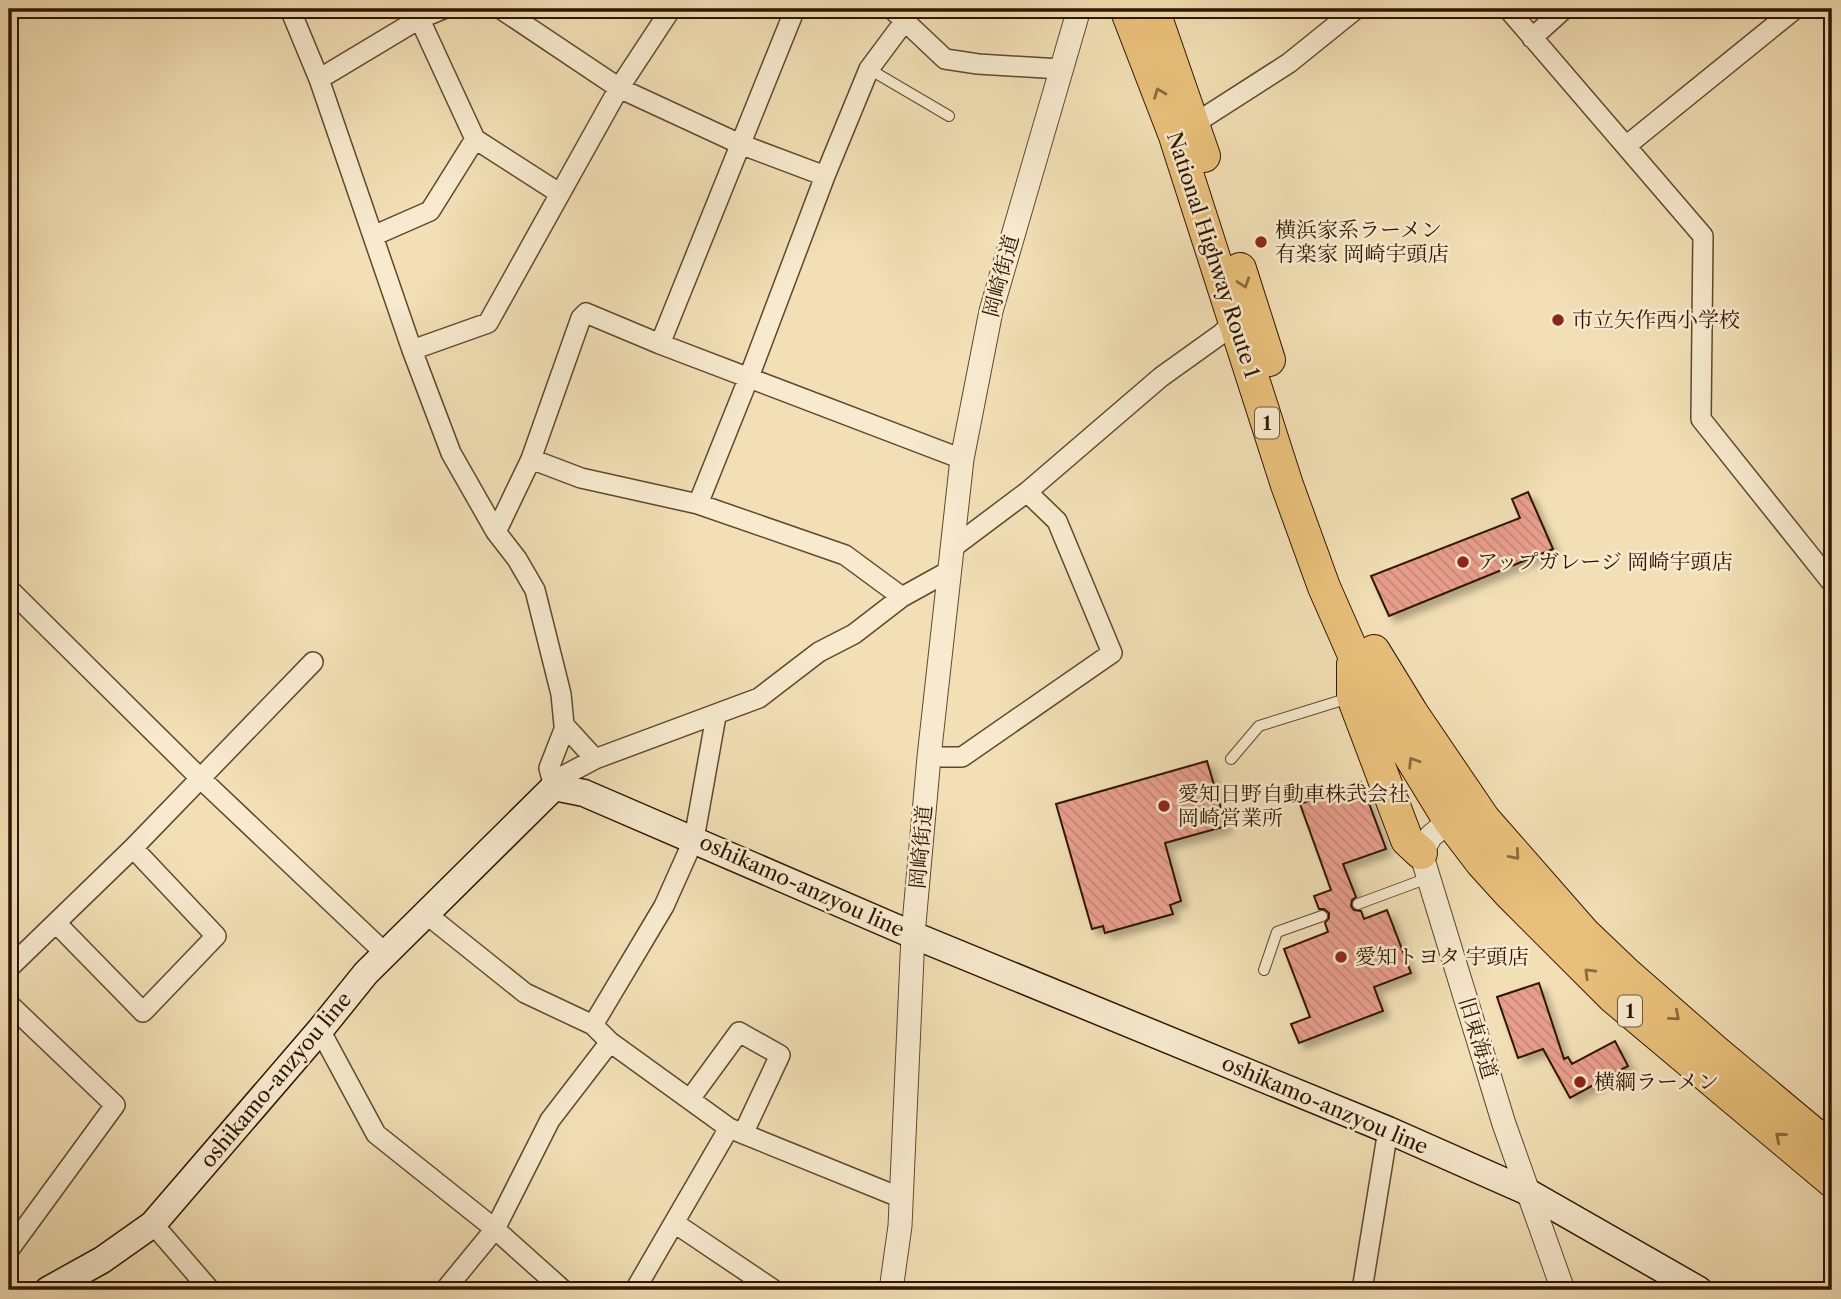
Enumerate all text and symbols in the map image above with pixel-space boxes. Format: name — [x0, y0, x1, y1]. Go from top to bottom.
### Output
one-way arrow — [1153, 88, 1167, 100]
street label: National Highway Route 1 — [1162, 129, 1265, 381]
place label: 横浜家系ラーメン 有楽家 岡崎宇頭店 — [1275, 217, 1449, 266]
street label: 岡崎街道 — [978, 232, 1023, 320]
marker: 横浜家系ラーメン 有楽家 岡崎宇頭店 — [1253, 234, 1269, 250]
one-way arrow — [1236, 276, 1251, 288]
place label: 市立矢作西小学校 — [1572, 307, 1740, 332]
marker: 市立矢作西小学校 — [1550, 312, 1566, 328]
road number: 1 — [1255, 408, 1279, 438]
place label: アップガレージ 岡崎宇頭店 — [1477, 549, 1733, 574]
marker: アップガレージ 岡崎宇頭店 — [1455, 554, 1471, 570]
one-way arrow — [1409, 756, 1422, 769]
place label: 愛知日野自動車株式会社 岡崎営業所 — [1178, 781, 1409, 830]
marker: 愛知日野自動車株式会社 岡崎営業所 — [1156, 798, 1172, 814]
street label: 岡崎街道 — [904, 804, 937, 890]
street label: oshikamo-anzyou line — [696, 829, 908, 942]
one-way arrow — [1507, 847, 1519, 860]
place label: 愛知トヨタ 宇頭店 — [1355, 944, 1529, 969]
marker: 愛知トヨタ 宇頭店 — [1333, 949, 1349, 965]
one-way arrow — [1584, 968, 1597, 981]
street label: oshikamo-anzyou line — [195, 987, 356, 1173]
street label: 旧東海道 — [1454, 994, 1503, 1082]
road number: 1 — [1618, 995, 1642, 1026]
one-way arrow — [1667, 1008, 1680, 1020]
street label: oshikamo-anzyou line — [1218, 1050, 1432, 1159]
place label: 横綱ラーメン — [1594, 1069, 1719, 1094]
marker: 横綱ラーメン — [1572, 1074, 1588, 1090]
one-way arrow — [1776, 1133, 1789, 1145]

